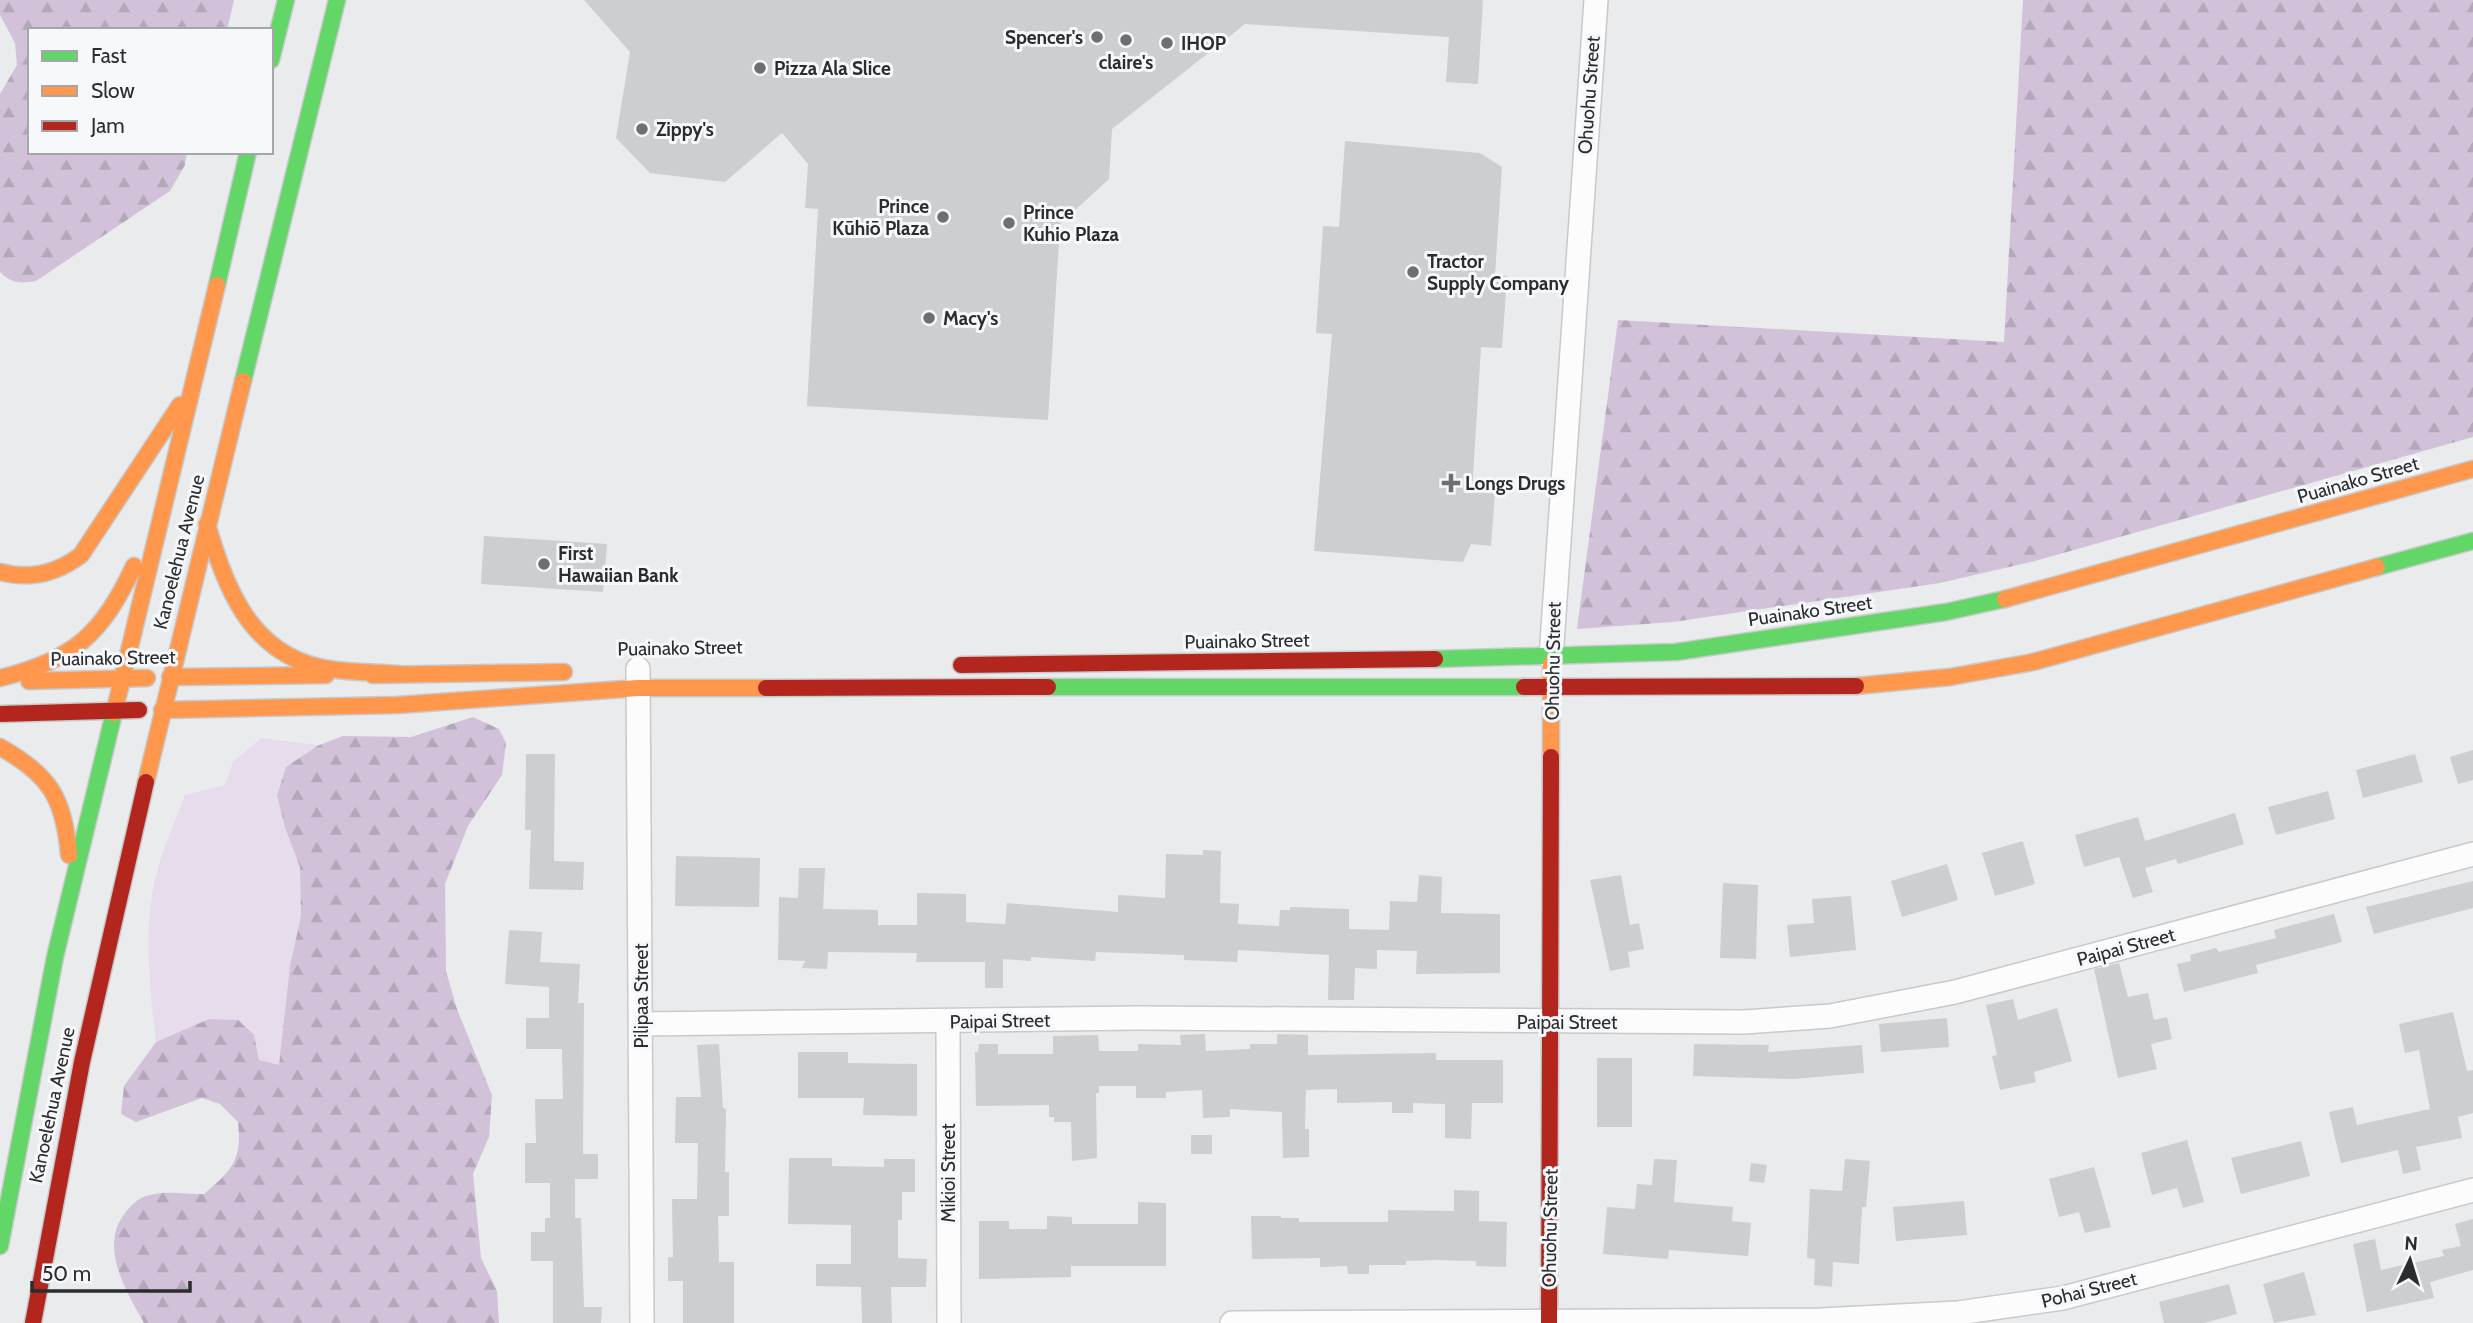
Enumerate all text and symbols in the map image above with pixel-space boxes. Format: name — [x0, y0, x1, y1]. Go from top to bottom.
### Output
place label: Spencer's — [1005, 26, 1083, 49]
legend — [28, 28, 273, 154]
marker: Spencer's — [1089, 29, 1105, 45]
marker: claire's — [1118, 32, 1134, 48]
place label: IHOP — [1181, 32, 1226, 55]
street label: Ohuohu Street — [1573, 34, 1605, 155]
marker: IHOP — [1159, 35, 1175, 51]
text: Fast — [91, 43, 127, 68]
place label: claire's — [1099, 51, 1153, 74]
place label: Pizza Ala Slice — [774, 57, 891, 80]
marker: Pizza Ala Slice — [752, 60, 768, 76]
text: Slow — [91, 78, 135, 103]
text: Jam — [90, 113, 125, 138]
place label: Zippy's — [656, 118, 714, 141]
marker: Zippy's — [634, 121, 650, 137]
place label: Prince Kūhiō Plaza — [832, 195, 930, 240]
place label: Prince Kuhio Plaza — [1023, 201, 1120, 246]
marker: Prince Kūhiō Plaza — [935, 209, 951, 225]
marker: Prince Kuhio Plaza — [1001, 215, 1017, 231]
place label: Tractor Supply Company — [1427, 250, 1570, 295]
marker: Tractor Supply Company — [1405, 264, 1421, 280]
place label: Macy's — [943, 307, 998, 330]
marker: Macy's — [921, 310, 937, 326]
street label: Puainako Street — [2295, 452, 2422, 508]
street label: Kanoelehua Avenue — [149, 472, 209, 632]
place label: Longs Drugs — [1465, 472, 1565, 495]
marker: Longs Drugs — [1443, 475, 1459, 491]
place label: First Hawaiian Bank — [558, 542, 679, 587]
marker: First Hawaiian Bank — [536, 556, 552, 572]
street label: Puainako Street — [1746, 591, 1874, 631]
street label: Ohuohu Street — [1540, 601, 1566, 720]
street label: Puainako Street — [1184, 628, 1310, 654]
street label: Puainako Street — [617, 635, 743, 661]
street label: Puainako Street — [50, 645, 176, 671]
street label: Paipai Street — [2074, 923, 2178, 971]
street label: Pilipaa Street — [630, 943, 653, 1049]
street label: Paipai Street — [950, 1009, 1051, 1033]
street label: Paipai Street — [1517, 1011, 1618, 1034]
street label: Kanoelehua Avenue — [24, 1025, 80, 1185]
street label: Mikioi Street — [937, 1123, 960, 1223]
street label: Ohuohu Street — [1537, 1168, 1563, 1287]
north arrow — [2375, 1225, 2445, 1295]
text: N — [2404, 1232, 2419, 1255]
scale bar — [32, 1250, 189, 1294]
text: 50 m — [42, 1261, 91, 1286]
street label: Pohai Street — [2039, 1267, 2140, 1313]

